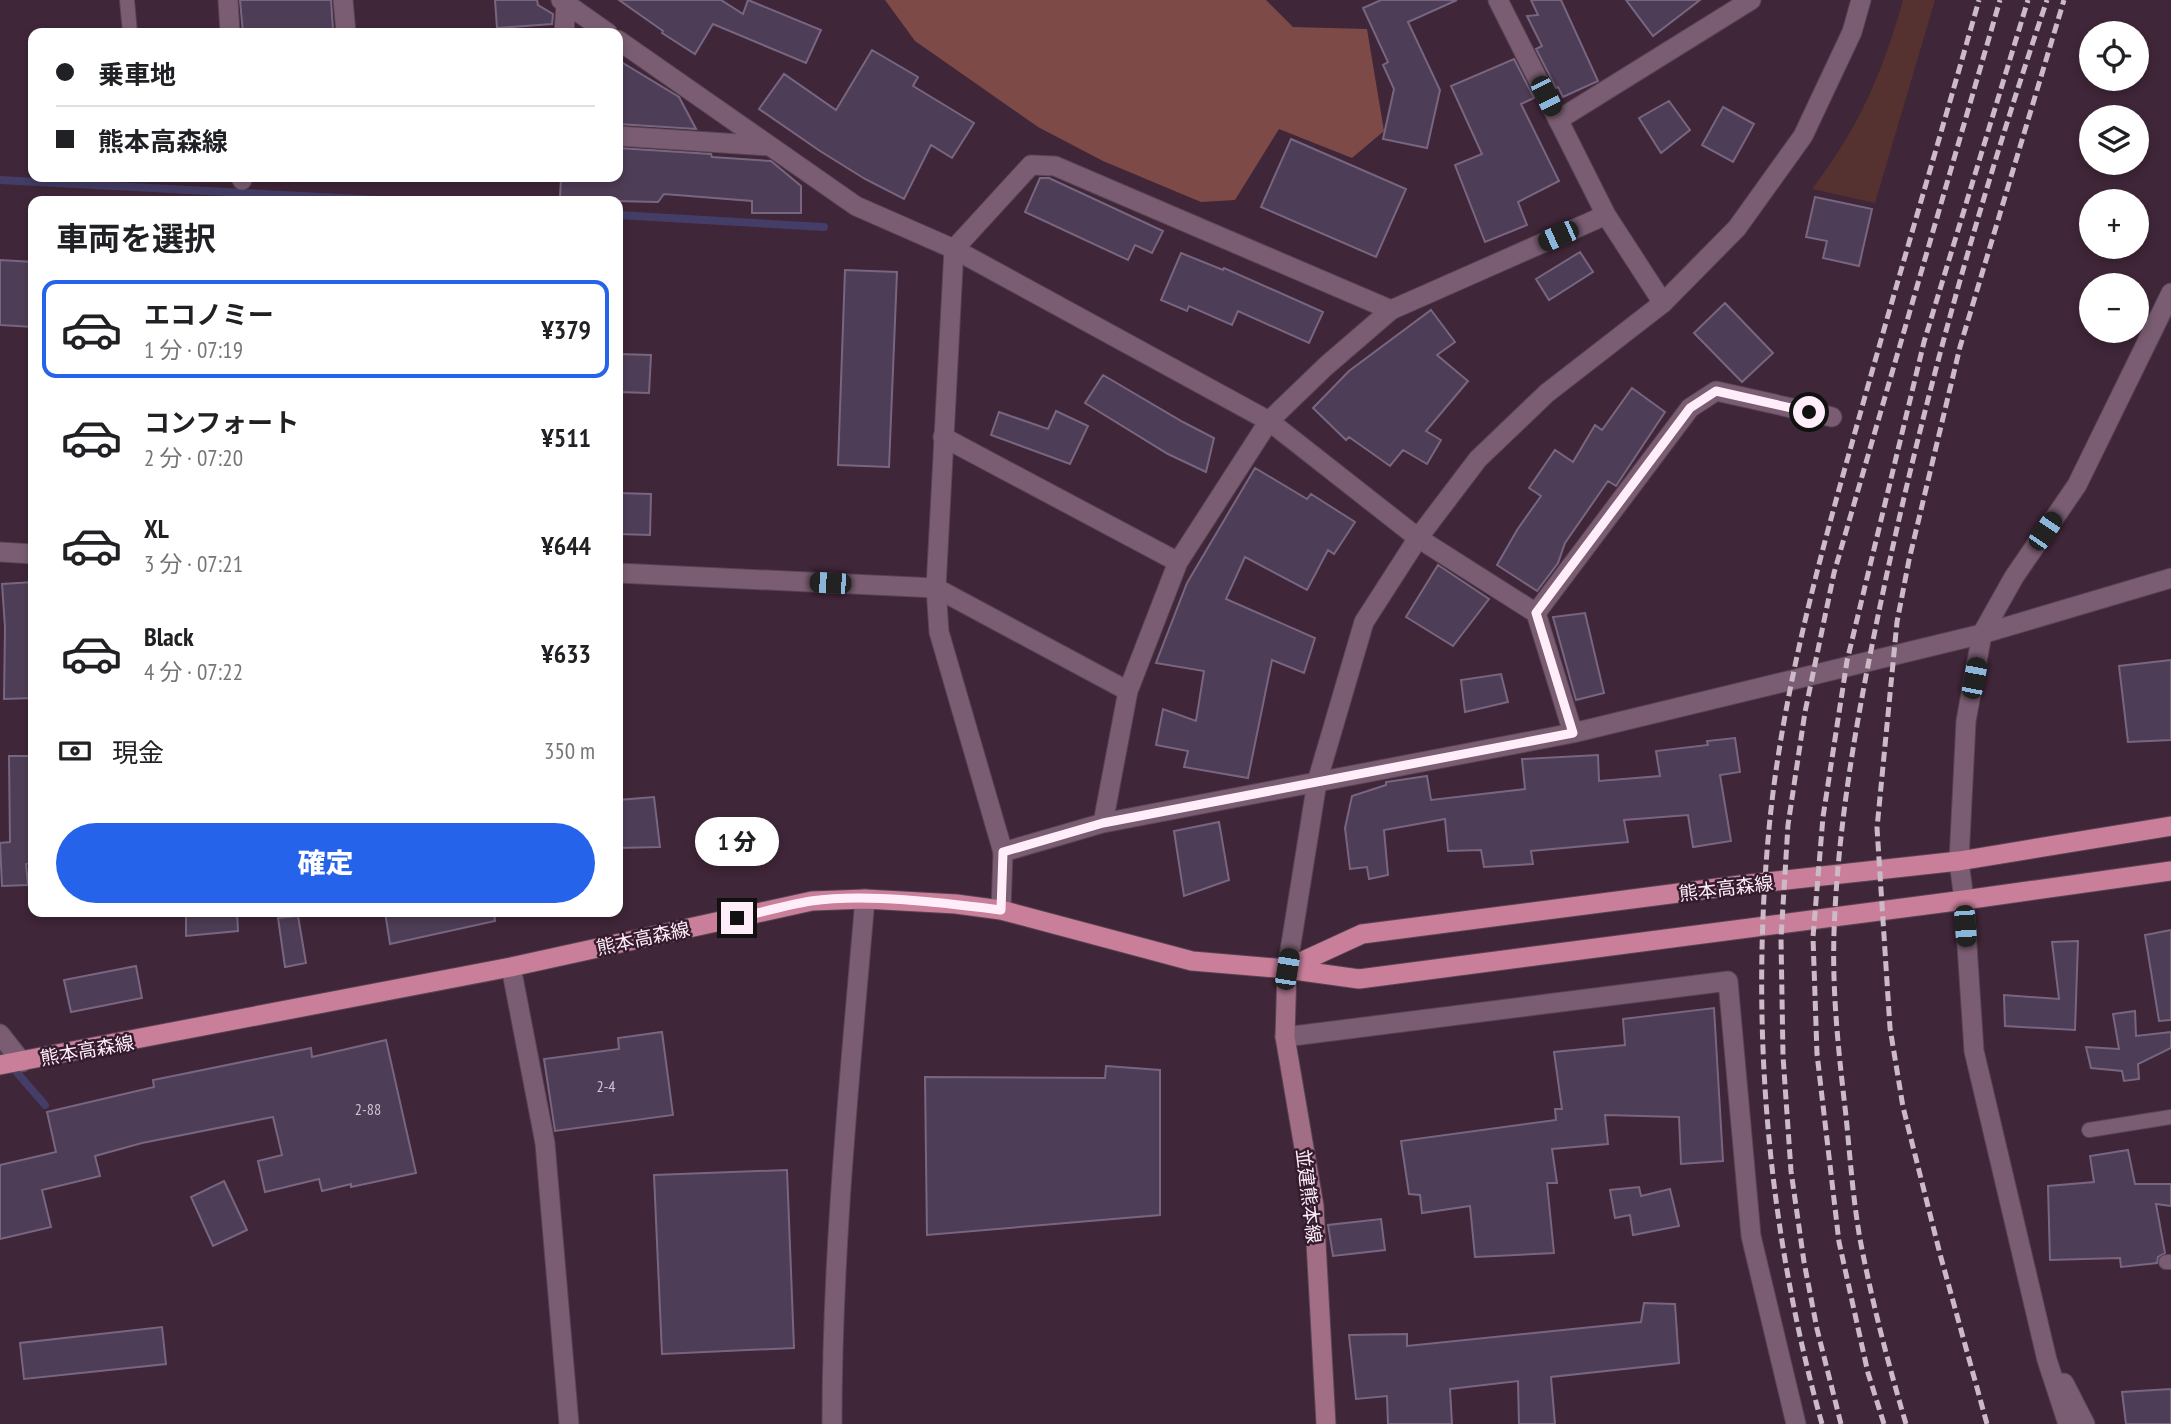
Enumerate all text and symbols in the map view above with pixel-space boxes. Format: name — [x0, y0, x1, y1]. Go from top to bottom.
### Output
map controls — [2079, 21, 2149, 343]
button: locate — [2079, 21, 2149, 91]
text: 乗車地 — [98, 58, 176, 91]
car — [1528, 73, 1565, 119]
button: layers — [2079, 105, 2149, 175]
text: 熊本高森線 — [98, 125, 228, 158]
button: + — [2079, 189, 2149, 259]
text: 車両を選択 — [56, 217, 216, 259]
car — [1535, 218, 1582, 254]
button: − — [2079, 273, 2149, 343]
icon: car — [60, 298, 123, 361]
text: エコノミー — [144, 298, 274, 331]
text: ¥379 — [541, 313, 591, 346]
text: 1 分 · 07:19 — [144, 335, 243, 364]
route start — [1793, 396, 1825, 428]
icon: car — [60, 406, 123, 469]
text: コンフォート — [144, 406, 299, 439]
text: ¥511 — [541, 421, 591, 454]
text: 2 分 · 07:20 — [144, 443, 243, 472]
car — [2025, 508, 2066, 554]
text: XL — [144, 512, 169, 545]
icon: car — [60, 514, 123, 577]
text: ¥644 — [541, 529, 591, 562]
text: 3 分 · 07:21 — [144, 549, 243, 578]
car — [809, 571, 852, 595]
text: Black — [144, 620, 194, 653]
icon: car — [60, 622, 123, 685]
text: ¥633 — [541, 637, 591, 670]
car — [1960, 655, 1989, 701]
text: 4 分 · 07:22 — [144, 657, 243, 686]
icon: cash — [56, 732, 94, 770]
text: 現金 — [112, 736, 164, 769]
text: 350 m — [544, 736, 595, 765]
callout: 1 分 — [695, 816, 779, 866]
button: 確定 — [56, 823, 595, 903]
text: 1 分 — [718, 827, 756, 856]
street label: 熊本高森線 — [1677, 870, 1775, 906]
route end — [721, 902, 753, 934]
car — [1954, 904, 1977, 948]
street label: 熊本高森線 — [594, 916, 692, 960]
car — [1274, 947, 1301, 991]
street label: 熊本高森線 — [38, 1030, 136, 1070]
house number: 2-4 — [596, 1076, 616, 1096]
house number: 2-88 — [355, 1099, 381, 1119]
street label: 並建熊本線 — [1291, 1147, 1327, 1245]

